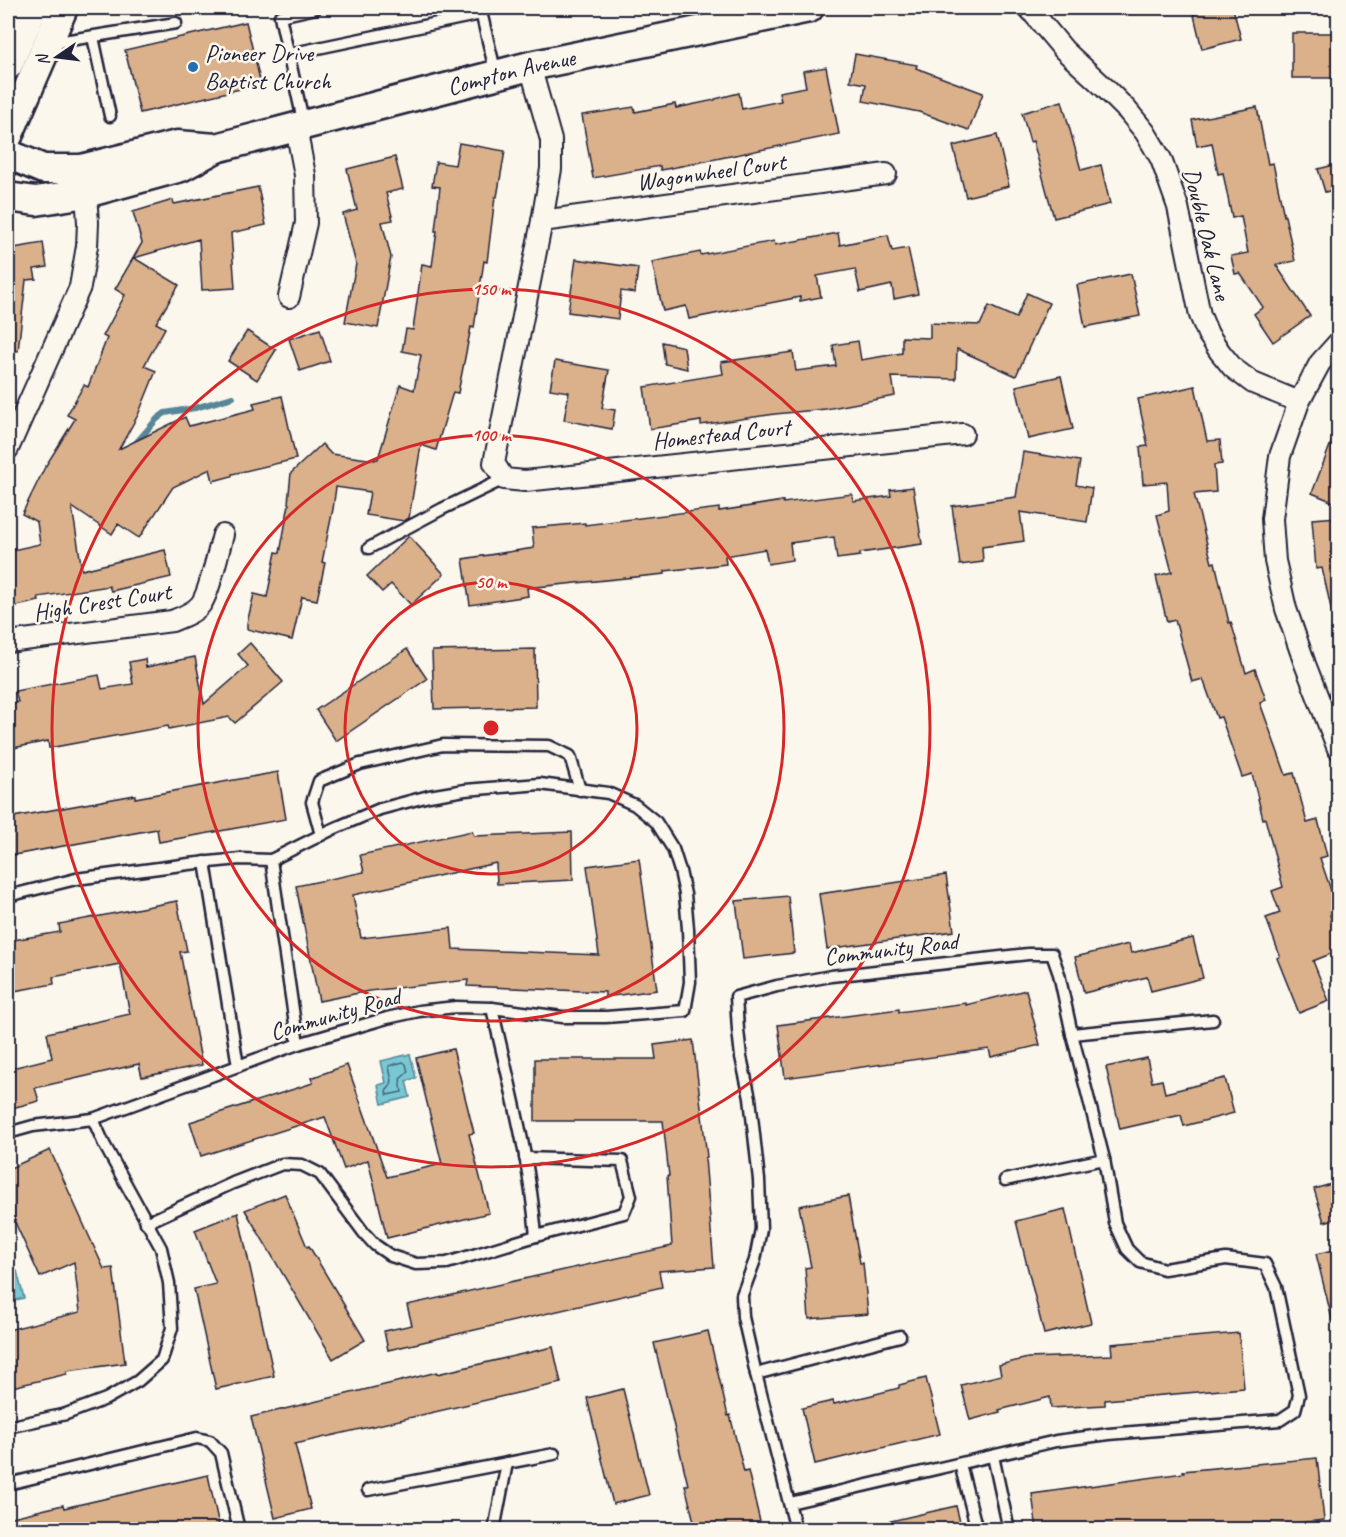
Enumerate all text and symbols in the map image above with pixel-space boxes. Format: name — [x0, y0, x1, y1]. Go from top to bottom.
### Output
north arrow — [27, 27, 87, 87]
place label: Pioneer Drive Baptist Church — [205, 38, 332, 96]
street label: Compton Avenue — [444, 42, 580, 102]
text: N — [32, 50, 54, 68]
marker: Pioneer Drive Baptist Church — [186, 60, 200, 74]
street label: Wagonwheel Court — [635, 146, 789, 197]
street label: Double Oak Lane — [1176, 165, 1238, 305]
text: 150 m — [472, 278, 512, 300]
street label: Homestead Court — [651, 412, 794, 456]
text: 100 m — [472, 424, 512, 446]
text: 50 m — [476, 571, 508, 593]
street label: High Crest Court — [31, 576, 175, 628]
centre of rings — [481, 718, 501, 738]
street label: Community Road — [823, 925, 963, 972]
street label: Community Road — [266, 980, 407, 1047]

